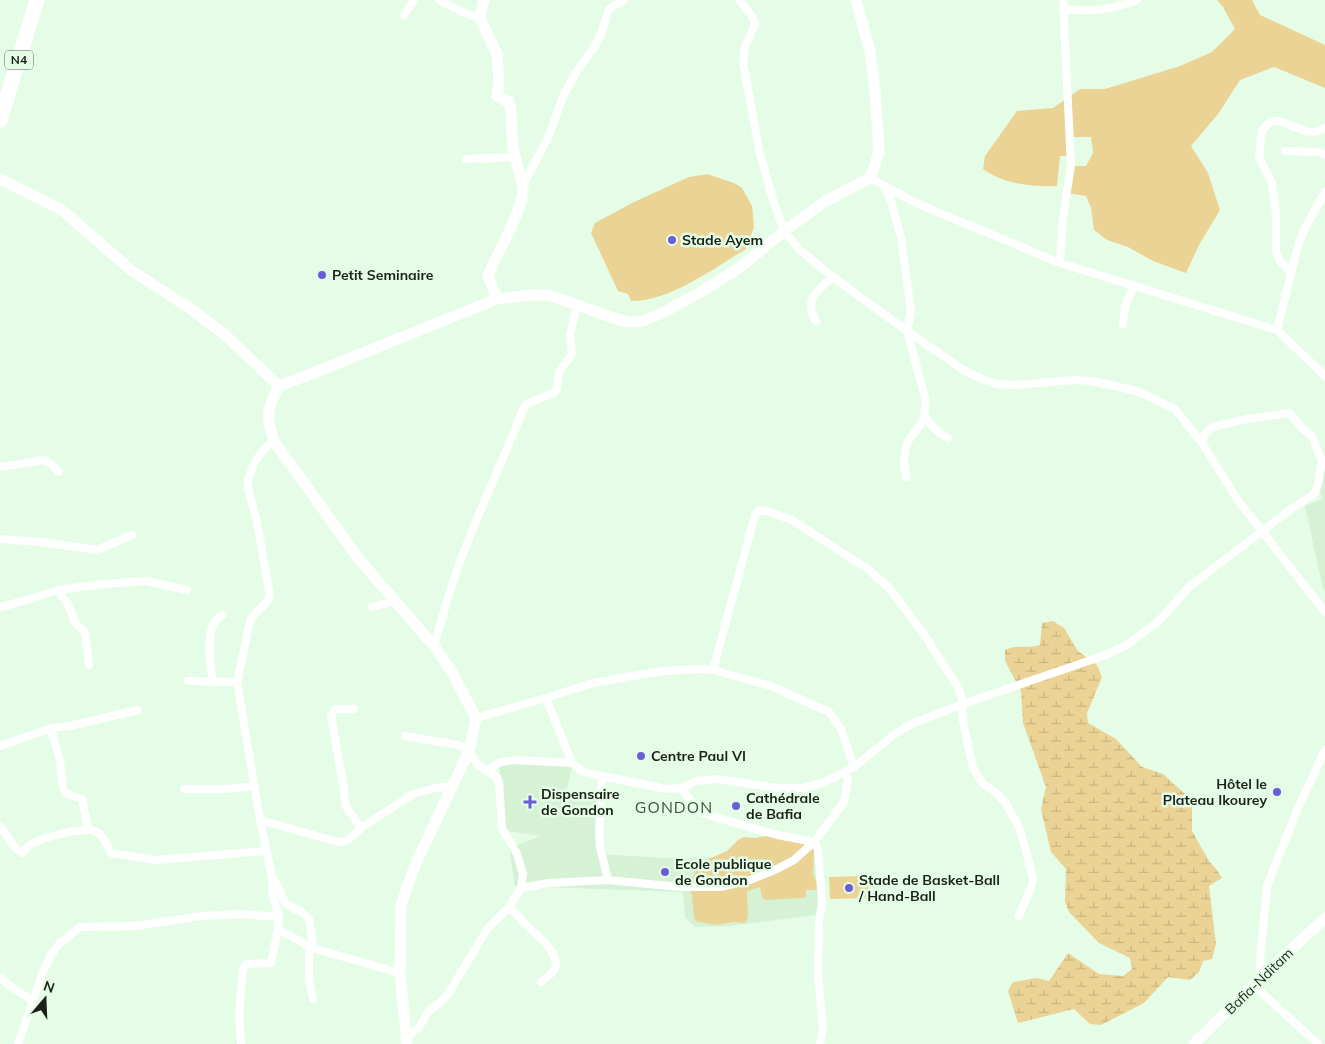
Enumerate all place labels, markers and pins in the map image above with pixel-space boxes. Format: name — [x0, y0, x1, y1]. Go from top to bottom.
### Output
place label: Stade Ayem — [682, 231, 763, 249]
marker: Stade Ayem — [666, 234, 678, 246]
place label: Petit Seminaire — [332, 266, 434, 284]
marker: Petit Seminaire — [316, 269, 328, 281]
place label: Centre Paul VI — [651, 747, 746, 765]
marker: Centre Paul VI — [635, 750, 647, 762]
place label: Hôtel le Plateau Ikourey — [1163, 775, 1267, 809]
place label: Dispensaire de Gondon — [541, 785, 620, 819]
marker: Hôtel le Plateau Ikourey — [1271, 786, 1283, 798]
place label: Cathédrale de Bafia — [746, 789, 820, 823]
marker: Dispensaire de Gondon — [523, 795, 537, 809]
marker: Cathédrale de Bafia — [730, 800, 742, 812]
place label: Ecole publique de Gondon — [675, 855, 772, 889]
marker: Ecole publique de Gondon — [659, 866, 671, 878]
place label: Stade de Basket-Ball / Hand-Ball — [858, 871, 1000, 905]
marker: Stade de Basket-Ball / Hand-Ball — [843, 882, 855, 894]

